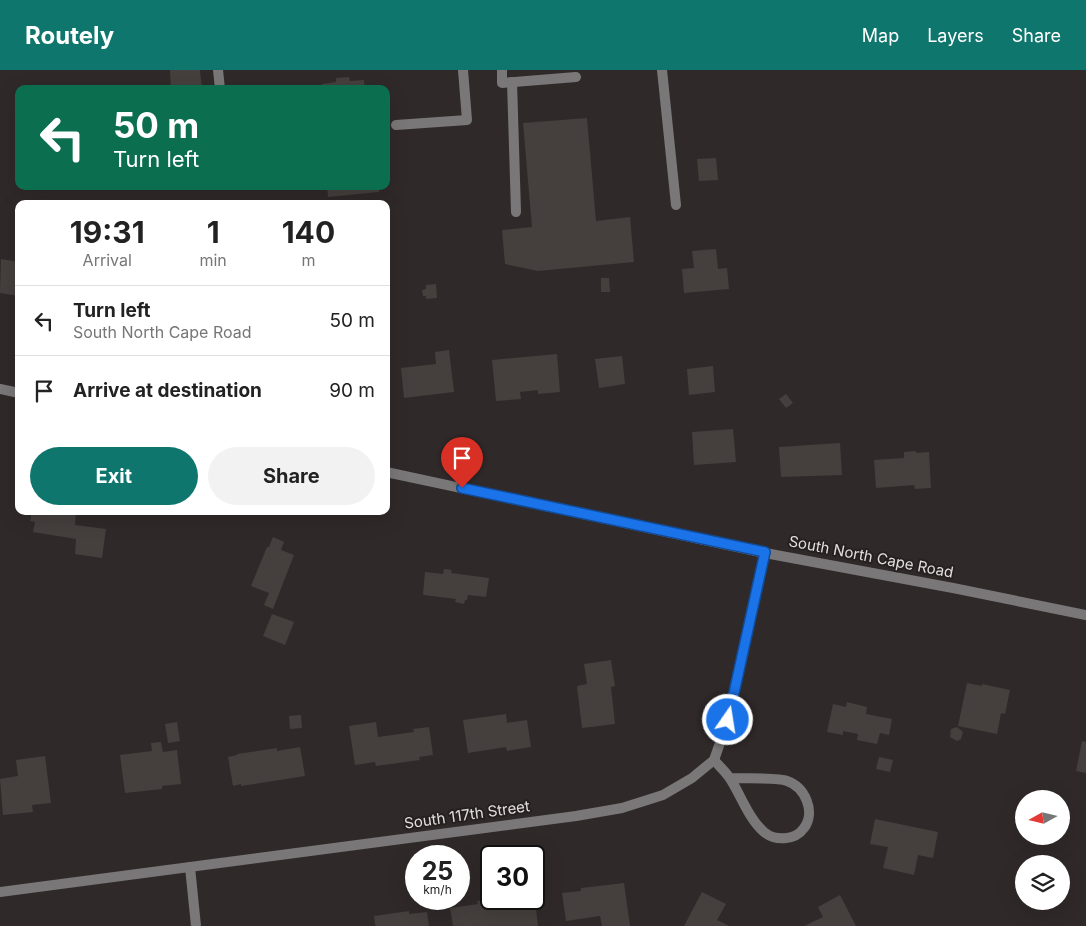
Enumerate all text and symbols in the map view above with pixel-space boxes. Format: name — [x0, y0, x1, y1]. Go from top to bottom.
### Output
text: Routely — [25, 21, 114, 50]
text: Map — [862, 25, 899, 46]
text: Layers — [927, 25, 984, 46]
text: Share — [1012, 25, 1061, 46]
text: 50 m — [113, 104, 199, 146]
icon: left — [30, 105, 95, 170]
text: Turn left — [113, 146, 199, 172]
text: 19:31 — [70, 214, 145, 250]
text: 1 — [207, 214, 220, 250]
text: 140 — [282, 214, 335, 250]
text: Arrival — [83, 250, 132, 270]
text: min — [199, 250, 227, 270]
text: m — [301, 250, 315, 270]
text: Turn left — [73, 299, 151, 322]
icon: left — [30, 307, 58, 335]
text: 50 m — [329, 309, 375, 332]
text: South North Cape Road — [73, 322, 252, 342]
icon: arrive — [30, 377, 58, 405]
text: Arrive at destination — [73, 379, 262, 402]
text: 90 m — [329, 379, 375, 402]
pin — [441, 437, 483, 488]
icon: arrive — [448, 444, 476, 472]
button: Exit — [30, 447, 198, 505]
button: Share — [208, 447, 375, 505]
street label: South North Cape Road — [787, 531, 955, 582]
position arrow — [701, 693, 753, 745]
north arrow — [1015, 790, 1070, 845]
map controls — [1015, 790, 1070, 910]
street label: South 117th Street — [403, 796, 531, 833]
speed limit sign: 30 — [480, 845, 545, 910]
button: layers — [1015, 855, 1070, 910]
text: 25 — [422, 856, 453, 886]
text: km/h — [423, 882, 452, 897]

